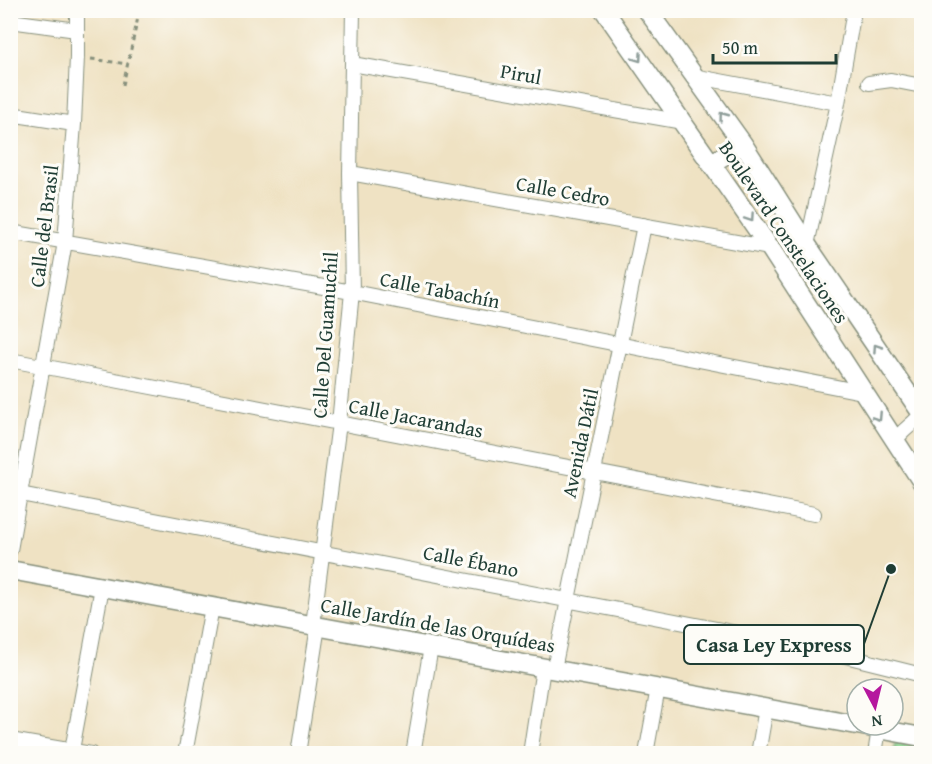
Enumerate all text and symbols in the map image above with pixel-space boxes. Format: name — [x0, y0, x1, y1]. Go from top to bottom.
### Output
scale bar — [713, 27, 836, 65]
text: 50 m — [722, 34, 758, 61]
one-way arrow — [631, 52, 642, 63]
street label: Pirul — [498, 56, 544, 91]
one-way arrow — [719, 111, 730, 122]
street label: Boulevard Constelaciones — [712, 135, 856, 329]
street label: Calle del Brasil — [22, 163, 65, 289]
street label: Calle Cedro — [514, 168, 612, 213]
one-way arrow — [743, 211, 754, 222]
street label: Calle Del Guamuchil — [304, 250, 345, 419]
street label: Calle Tabachín — [378, 264, 503, 315]
one-way arrow — [873, 344, 884, 355]
street label: Avenida Dátil — [554, 385, 605, 500]
street label: Calle Jacarandas — [346, 390, 486, 445]
one-way arrow — [871, 411, 883, 421]
street label: Calle Ébano — [421, 537, 521, 584]
street label: Calle Jardín de las Orquídeas — [319, 590, 558, 659]
callout: Casa Ley Express — [684, 625, 864, 664]
text: Casa Ley Express — [696, 629, 852, 660]
north arrow — [845, 677, 905, 737]
text: N — [870, 709, 884, 734]

